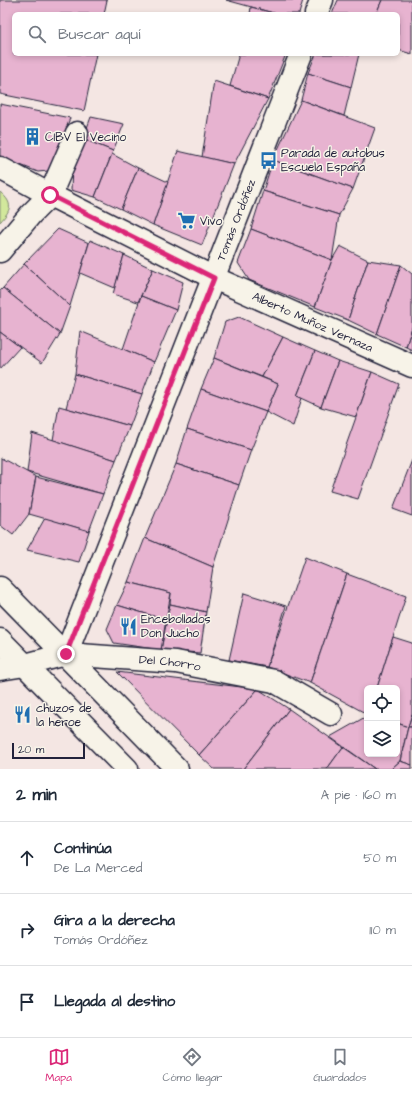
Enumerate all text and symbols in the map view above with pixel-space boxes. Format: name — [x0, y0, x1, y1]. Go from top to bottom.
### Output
search box — [12, 12, 400, 56]
icon: search — [26, 23, 48, 45]
text: Buscar aquí — [58, 24, 140, 45]
building icon: CIBV El Vecino — [22, 127, 42, 147]
place label: CIBV El Vecino — [45, 129, 126, 146]
place label: Parada de autobus Escuela España — [281, 145, 385, 176]
bus stop icon: Parada de autobus Escuela España — [258, 150, 278, 170]
street label: Tomás Ordóñez — [212, 177, 260, 263]
route start — [41, 186, 59, 204]
supermarket icon: Vivo — [177, 211, 197, 231]
place label: Vivo — [200, 213, 223, 230]
street label: Alberto Muñoz Vernaza — [250, 288, 376, 356]
place label: Encebollados Don Jucho — [141, 611, 210, 642]
restaurant icon: Encebollados Don Jucho — [118, 616, 138, 636]
route end — [57, 645, 75, 663]
street label: Del Chorro — [138, 651, 202, 675]
map controls — [364, 685, 400, 757]
button: locate — [364, 685, 400, 721]
place label: chuzos de la heroe — [36, 700, 92, 731]
restaurant icon: chuzos de la heroe — [13, 705, 33, 725]
button: layers — [364, 721, 400, 757]
scale bar — [12, 741, 85, 760]
text: 20 m — [18, 742, 44, 757]
text: 2 min — [16, 783, 57, 807]
text: A pie · 160 m — [321, 786, 396, 804]
text: Continúa — [54, 838, 112, 859]
icon: ahead — [16, 847, 38, 869]
text: 50 m — [363, 849, 396, 867]
text: De La Merced — [54, 859, 142, 877]
text: Gira a la derecha — [54, 910, 175, 931]
icon: right — [16, 919, 38, 941]
text: 110 m — [369, 921, 396, 939]
text: Tomás Ordóñez — [54, 931, 148, 949]
icon: arrive — [16, 991, 38, 1013]
text: Llegada al destino — [54, 991, 175, 1012]
tab: Mapa — [45, 1046, 72, 1085]
tab: Cómo llegar — [163, 1046, 222, 1085]
tab: Guardados — [313, 1046, 367, 1085]

